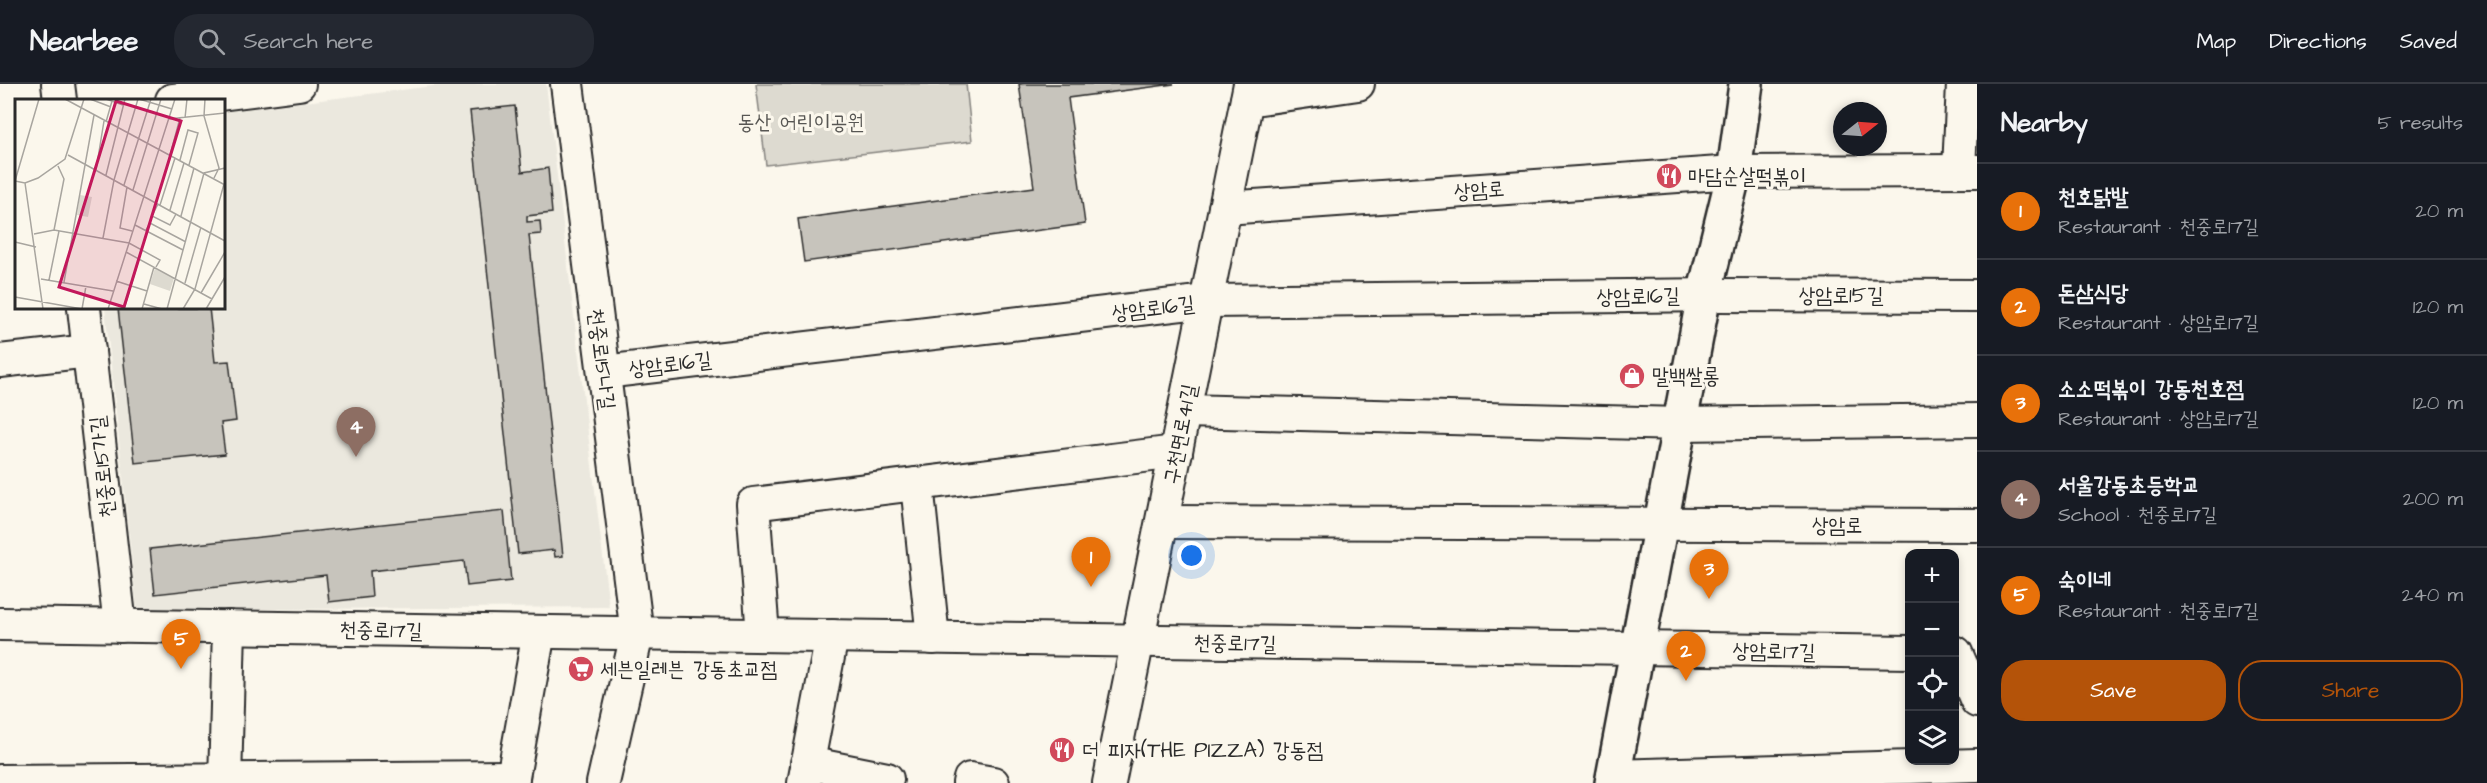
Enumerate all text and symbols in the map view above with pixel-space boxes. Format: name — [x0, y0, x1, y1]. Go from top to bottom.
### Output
search box — [174, 14, 594, 68]
text: Nearbee — [30, 22, 138, 61]
icon: search — [195, 25, 228, 58]
text: Search here — [243, 26, 373, 57]
text: Map — [2196, 27, 2236, 56]
text: Directions — [2269, 27, 2367, 56]
text: Saved — [2400, 27, 2457, 56]
inset map — [15, 99, 225, 309]
north arrow — [1833, 102, 1887, 156]
text: Nearby — [2001, 105, 2088, 141]
park label: 동산 어린이공원 — [738, 108, 864, 137]
text: 5 results — [2378, 109, 2463, 137]
restaurant icon: 마담순살떡볶이 — [1654, 161, 1684, 191]
place label: 마담순살떡볶이 — [1688, 162, 1806, 191]
street label: 상암로 — [1453, 174, 1505, 207]
text: 천호닭발 — [2058, 182, 2129, 213]
text: 1 — [2019, 197, 2022, 225]
text: 20 m — [2415, 197, 2463, 225]
text: Restaurant · 천중로17길 — [2058, 213, 2259, 241]
text: 돈삼식당 — [2058, 278, 2129, 309]
street label: 상암로16길 — [1596, 281, 1680, 312]
street label: 상암로15길 — [1798, 281, 1884, 310]
street label: 상암로16길 — [1110, 289, 1196, 328]
text: 2 — [2015, 293, 2026, 321]
text: 120 m — [2413, 293, 2463, 321]
street label: 천중로15나길 — [581, 307, 622, 412]
text: Restaurant · 상암로17길 — [2058, 309, 2259, 337]
street label: 상암로16길 — [627, 345, 713, 384]
shop icon: 말백쌀롱 — [1617, 361, 1647, 391]
place label: 말백쌀롱 — [1652, 362, 1720, 391]
text: 소소떡볶이 강동천호점 — [2058, 374, 2244, 405]
street label: 구천면로41길 — [1157, 381, 1204, 487]
text: 3 — [2015, 389, 2026, 417]
text: 120 m — [2413, 389, 2463, 417]
text: Restaurant · 상암로17길 — [2058, 405, 2259, 433]
pin: 4 — [336, 408, 376, 457]
street label: 천중로15가길 — [83, 415, 122, 519]
text: 서울강동초등학교 — [2058, 470, 2200, 501]
text: 4 — [2014, 485, 2027, 513]
text: 200 m — [2403, 485, 2463, 513]
text: School · 천중로17길 — [2058, 501, 2217, 529]
street label: 상암로 — [1812, 511, 1862, 540]
pin: 1 — [1072, 538, 1110, 587]
your location — [1177, 541, 1206, 570]
map controls — [1905, 549, 1959, 765]
button: + — [1905, 549, 1959, 603]
pin: 3 — [1690, 550, 1728, 599]
text: 숙이네 — [2058, 566, 2111, 597]
text: 5 — [2013, 581, 2028, 609]
text: 240 m — [2402, 581, 2463, 609]
text: Restaurant · 천중로17길 — [2058, 597, 2259, 625]
button: − — [1905, 603, 1959, 657]
street label: 천중로17길 — [339, 615, 423, 646]
pin: 5 — [162, 620, 201, 669]
street label: 천중로17길 — [1193, 628, 1277, 659]
pin: 2 — [1666, 632, 1706, 681]
street label: 상암로17길 — [1732, 636, 1816, 667]
supermarket icon: 세븐일레븐 강동초교점 — [566, 654, 596, 684]
place label: 세븐일레븐 강동초교점 — [600, 655, 777, 684]
button: locate — [1905, 657, 1959, 711]
button: Save — [2001, 660, 2226, 721]
button: Share — [2238, 660, 2463, 721]
button: layers — [1905, 711, 1959, 765]
restaurant icon: 더 피자(THE PIZZA) 강동점 — [1047, 735, 1077, 765]
place label: 더 피자(THE PIZZA) 강동점 — [1082, 736, 1323, 765]

